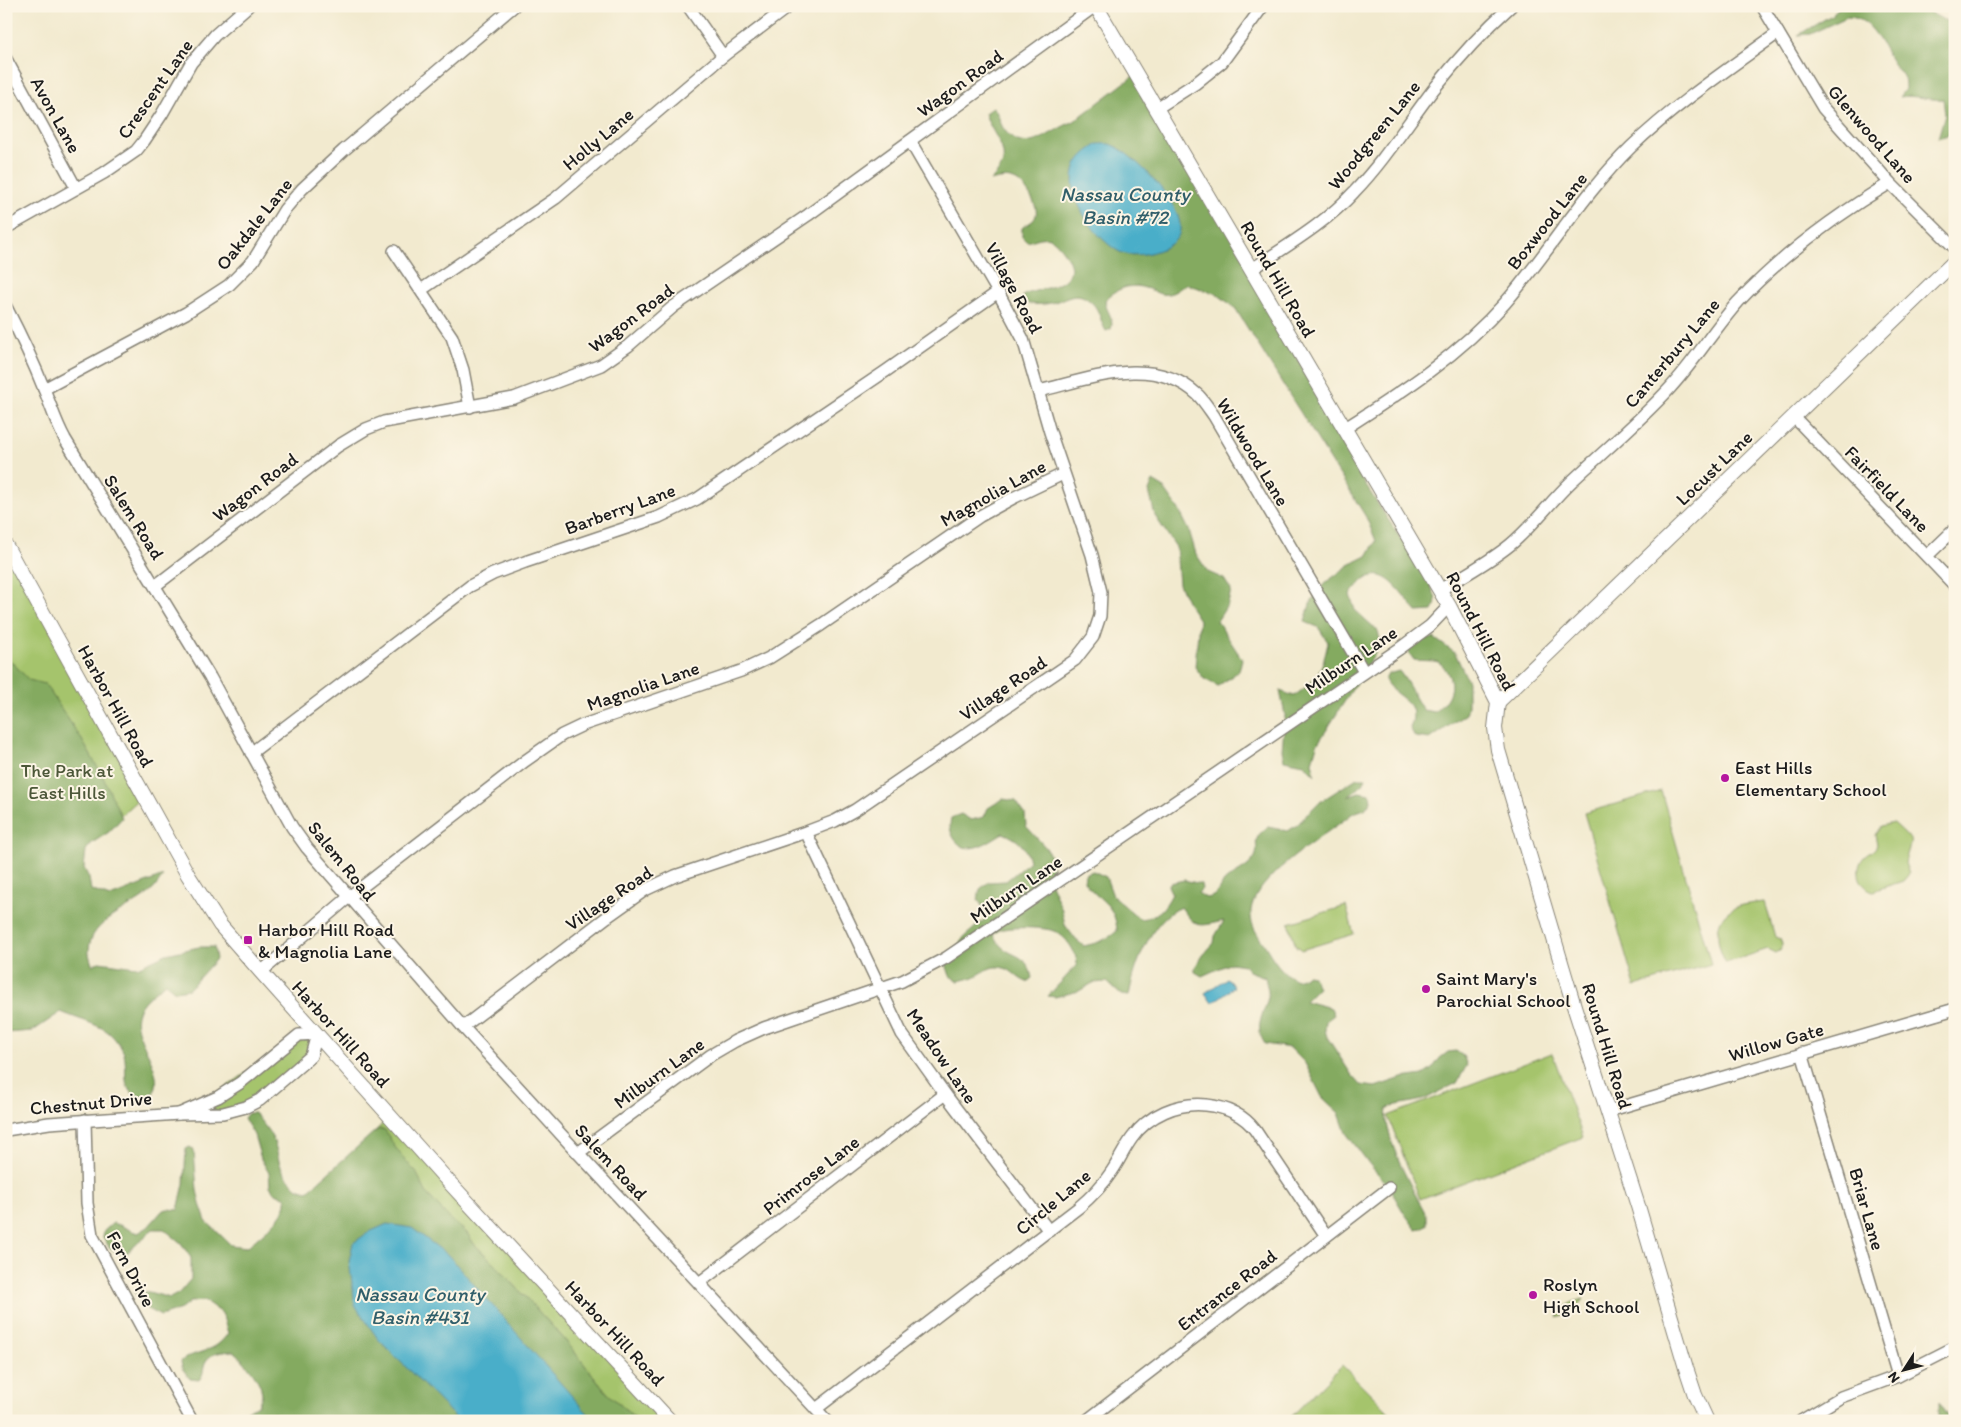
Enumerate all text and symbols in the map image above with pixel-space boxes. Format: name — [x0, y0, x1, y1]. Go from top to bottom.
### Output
street label: Crescent Lane — [112, 35, 198, 143]
street label: Wagon Road — [912, 44, 1008, 122]
street label: Avon Lane — [26, 73, 86, 157]
street label: Woodgreen Lane — [1323, 76, 1425, 194]
street label: Glenwood Lane — [1823, 80, 1921, 188]
street label: Holly Lane — [558, 103, 638, 175]
street label: Boxwood Lane — [1502, 168, 1592, 274]
street label: Oakdale Lane — [211, 173, 297, 275]
water label: Nassau County Basin #72 — [1060, 182, 1192, 229]
street label: Round Hill Road — [1235, 217, 1321, 341]
street label: Village Road — [980, 238, 1048, 338]
street label: Wagon Road — [584, 278, 679, 358]
street label: Canterbury Lane — [1619, 293, 1725, 413]
street label: Wildwood Lane — [1212, 394, 1294, 510]
street label: Locust Lane — [1671, 426, 1757, 510]
street label: Fairfield Lane — [1840, 441, 1934, 537]
street label: Wagon Road — [208, 447, 303, 527]
street label: Magnolia Lane — [936, 454, 1050, 532]
street label: Salem Road — [99, 470, 170, 564]
street label: Barberry Lane — [561, 478, 679, 540]
street label: Round Hill Road — [1441, 568, 1521, 694]
street label: Milburn Lane — [1300, 621, 1402, 699]
street label: Harbor Hill Road — [73, 641, 159, 772]
street label: Village Road — [955, 650, 1051, 726]
street label: Magnolia Lane — [584, 656, 702, 716]
place label: East Hills Elementary School — [1735, 756, 1887, 801]
park label: The Park at East Hills — [21, 759, 113, 804]
marker: East Hills Elementary School — [1719, 772, 1731, 784]
street label: Salem Road — [303, 816, 382, 906]
street label: Milburn Lane — [965, 850, 1067, 928]
street label: Village Road — [561, 860, 657, 936]
place label: Harbor Hill Road & Magnolia Lane — [258, 918, 395, 963]
marker: Harbor Hill Road & Magnolia Lane — [242, 934, 254, 946]
place label: Saint Mary's Parochial School — [1436, 967, 1571, 1012]
street label: Harbor Hill Road — [287, 976, 396, 1093]
street label: Round Hill Road — [1577, 980, 1637, 1112]
marker: Saint Mary's Parochial School — [1420, 983, 1432, 995]
street label: Meadow Lane — [902, 1004, 982, 1108]
street label: Willow Gate — [1726, 1017, 1826, 1067]
street label: Milburn Lane — [609, 1032, 709, 1114]
street label: Chestnut Drive — [29, 1086, 153, 1120]
street label: Salem Road — [570, 1119, 653, 1206]
street label: Primrose Lane — [758, 1130, 864, 1220]
street label: Circle Lane — [1011, 1164, 1095, 1240]
street label: Briar Lane — [1844, 1165, 1890, 1253]
street label: Fern Drive — [101, 1227, 161, 1311]
street label: Entrance Road — [1173, 1244, 1282, 1336]
place label: Roslyn High School — [1543, 1273, 1640, 1318]
street label: Harbor Hill Road — [560, 1275, 670, 1391]
water label: Nassau County Basin #431 — [355, 1282, 487, 1329]
marker: Roslyn High School — [1527, 1289, 1539, 1301]
north arrow — [1878, 1344, 1928, 1394]
text: N — [1884, 1369, 1904, 1386]

